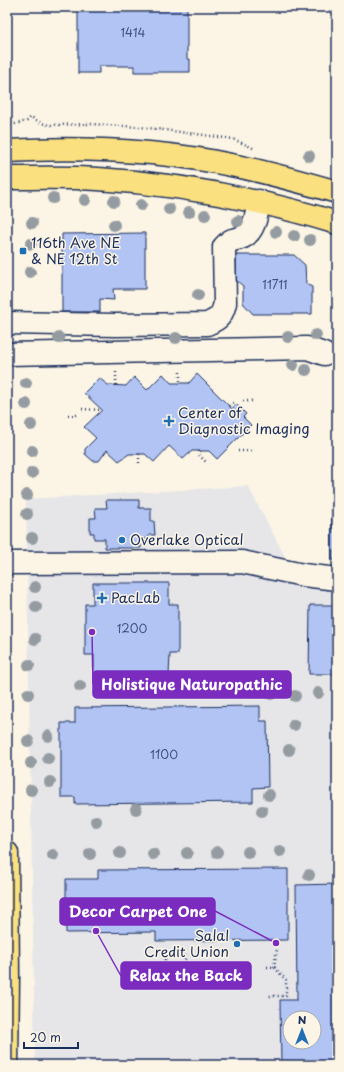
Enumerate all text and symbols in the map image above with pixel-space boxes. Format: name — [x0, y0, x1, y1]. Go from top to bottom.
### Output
house number: 1414 — [120, 23, 146, 41]
place label: 116th Ave NE & NE 12th St — [31, 232, 121, 269]
marker: 116th Ave NE & NE 12th St — [18, 246, 28, 256]
house number: 11711 — [262, 275, 288, 293]
place label: Center of Diagnostic Imaging — [178, 402, 309, 439]
marker: Center of Diagnostic Imaging — [163, 415, 175, 427]
place label: Overlake Optical — [130, 529, 243, 550]
marker: Overlake Optical — [117, 535, 127, 545]
place label: PacLab — [111, 587, 160, 608]
marker: PacLab — [96, 592, 108, 604]
house number: 1200 — [117, 619, 147, 637]
callout: Holistique Naturopathic — [93, 671, 291, 698]
text: Holistique Naturopathic — [101, 672, 283, 695]
house number: 1100 — [150, 745, 178, 763]
callout: Decor Carpet One — [60, 898, 215, 925]
text: Decor Carpet One — [69, 899, 208, 922]
place label: Salal Credit Union — [144, 925, 229, 962]
marker: Salal Credit Union — [232, 939, 242, 949]
callout: Relax the Back — [121, 962, 251, 989]
text: Relax the Back — [129, 963, 243, 986]
north arrow — [282, 1010, 322, 1050]
text: N — [298, 1011, 307, 1028]
scale bar — [24, 1024, 78, 1050]
text: 20 m — [30, 1028, 61, 1046]

